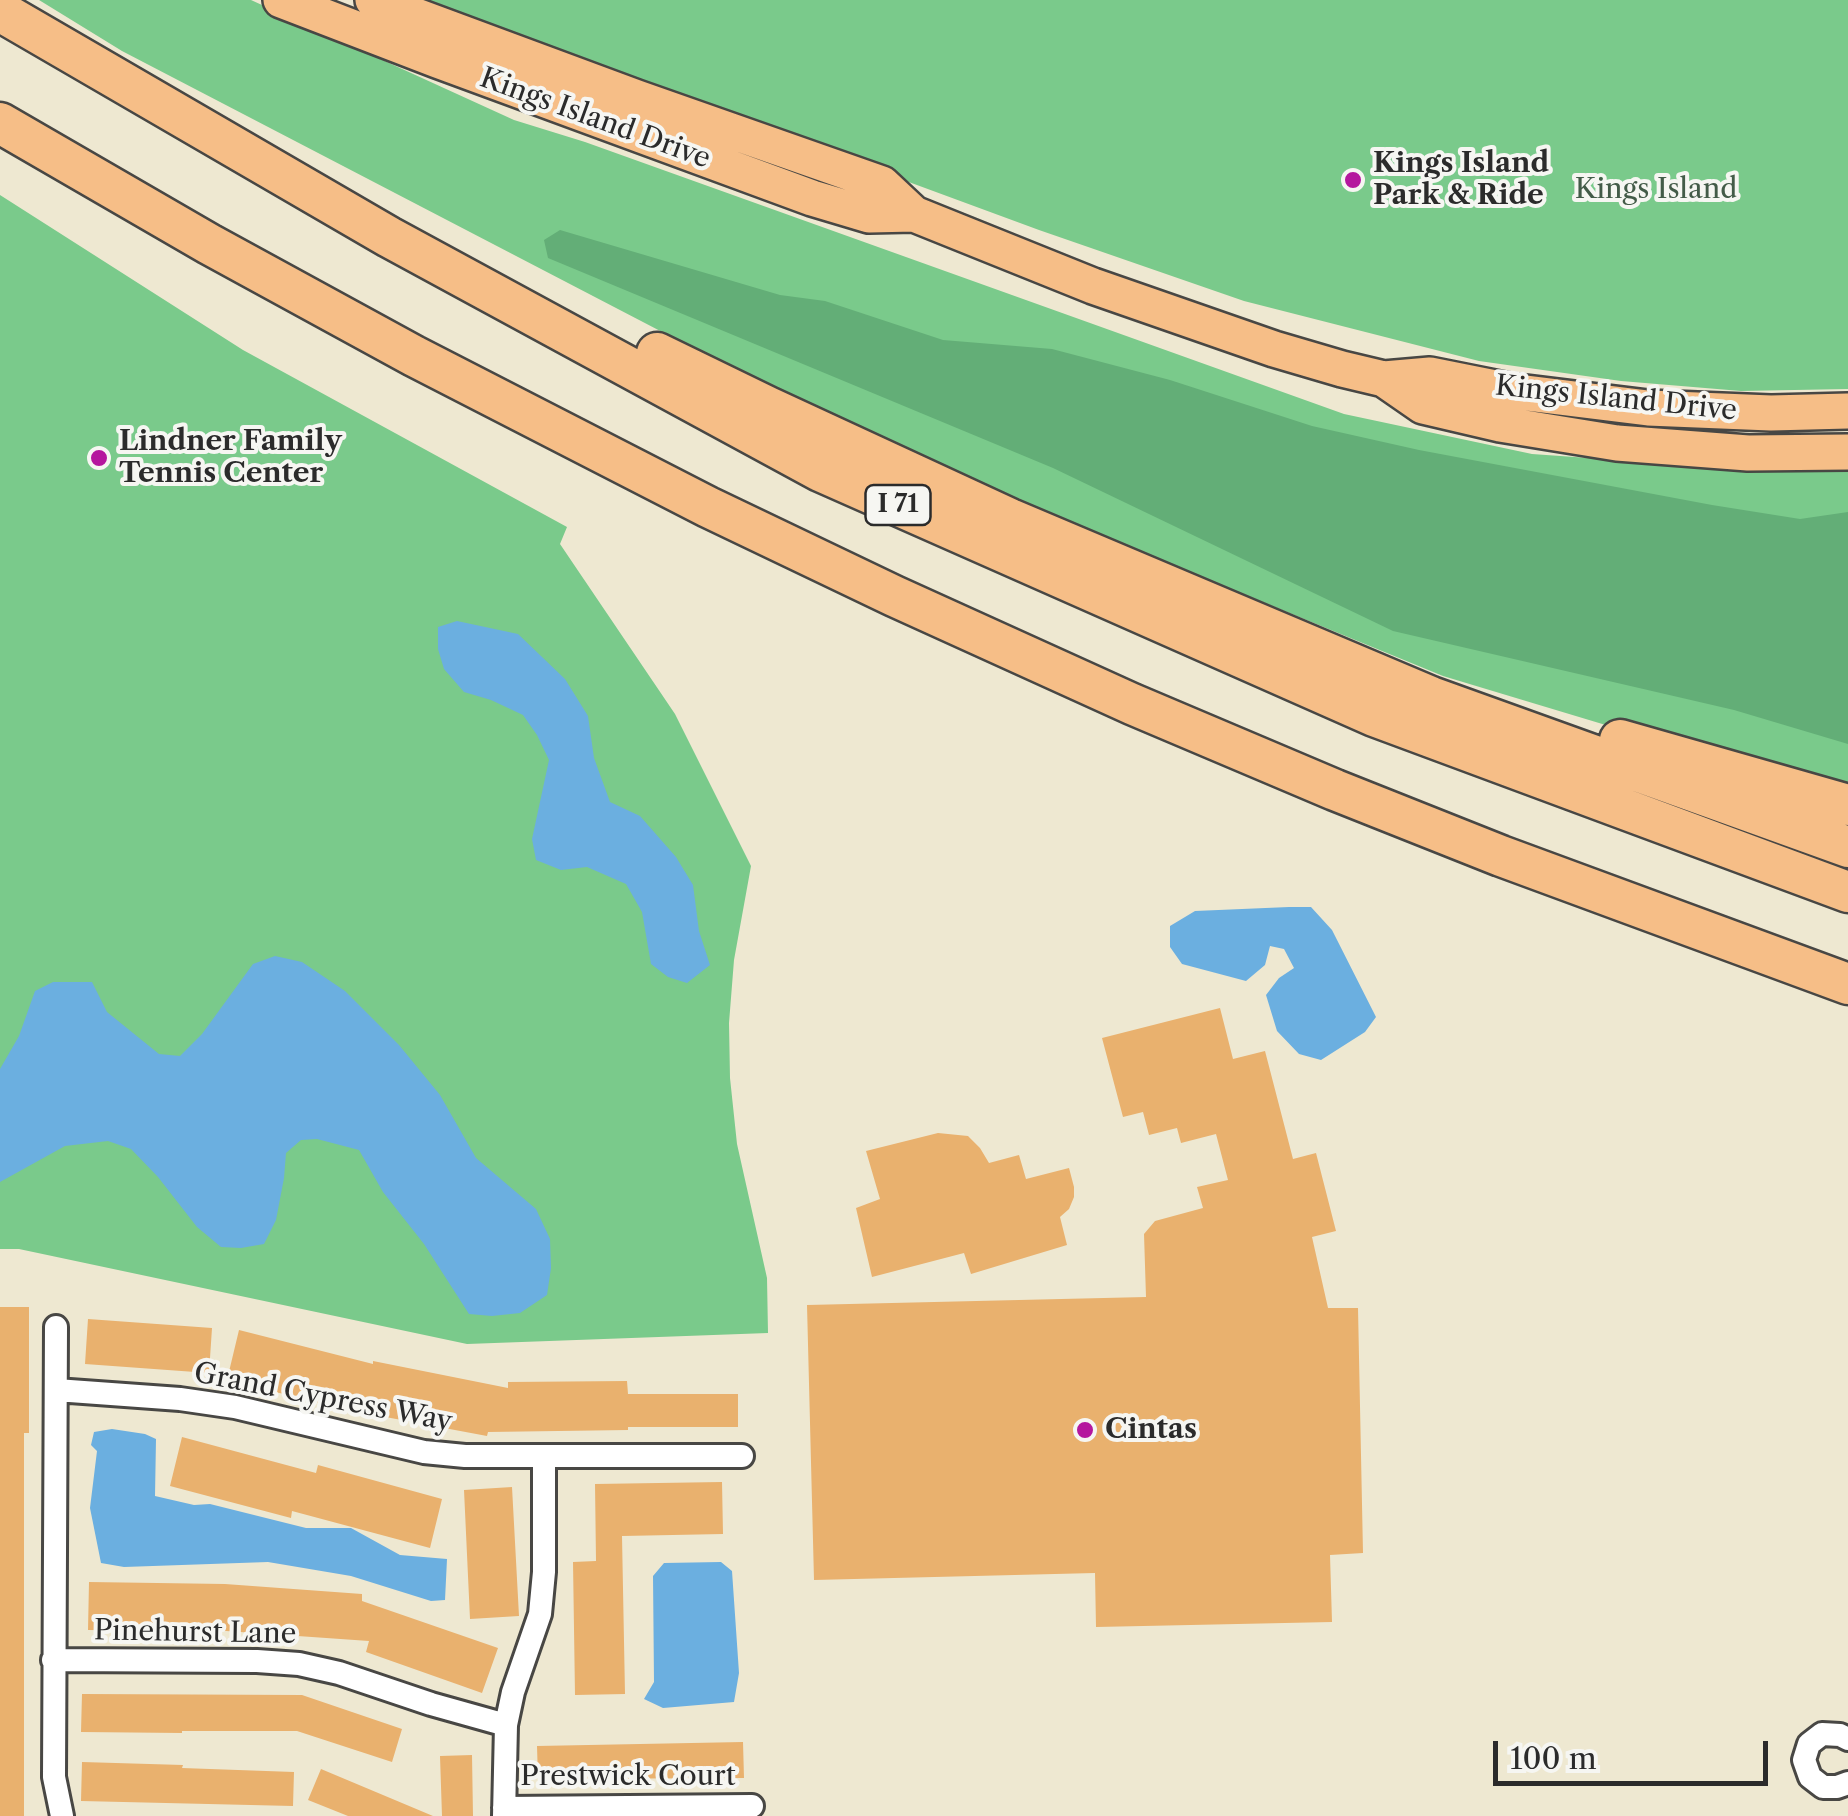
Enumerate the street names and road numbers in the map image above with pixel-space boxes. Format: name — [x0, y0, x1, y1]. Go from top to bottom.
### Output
street label: Kings Island Drive — [475, 62, 715, 176]
street label: Kings Island Drive — [1494, 370, 1738, 428]
road number: I 71 — [866, 485, 930, 525]
street label: Grand Cypress Way — [191, 1356, 455, 1440]
street label: Pinehurst Lane — [93, 1614, 297, 1652]
street label: Prestwick Court — [520, 1760, 736, 1794]

